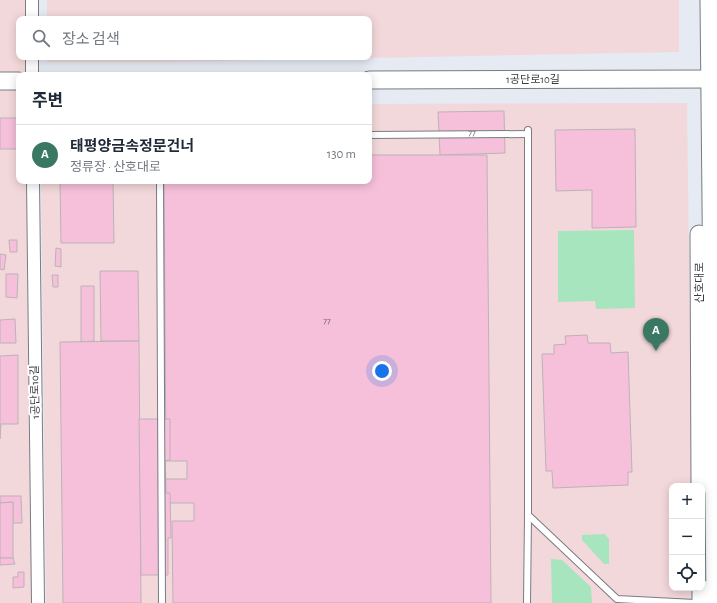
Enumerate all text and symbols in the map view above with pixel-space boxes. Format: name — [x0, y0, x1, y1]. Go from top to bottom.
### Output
search box — [16, 16, 372, 60]
icon: search — [30, 27, 52, 49]
text: 장소 검색 — [62, 32, 120, 47]
street label: 1공단로10길 — [506, 74, 560, 85]
text: 주변 — [32, 92, 63, 109]
house number: 77 — [468, 129, 476, 138]
text: 태평양금속정문건너 — [70, 139, 194, 154]
text: A — [41, 148, 49, 161]
text: 130 m — [327, 148, 356, 161]
text: 정류장 · 산호대로 — [70, 161, 161, 174]
street label: 산호대로 — [694, 263, 705, 303]
house number: 77 — [323, 317, 331, 326]
pin: A — [643, 318, 669, 351]
your location — [372, 361, 392, 381]
street label: 1공단로10길 — [29, 365, 41, 419]
map controls — [669, 483, 705, 591]
button: + — [669, 483, 705, 519]
button: − — [669, 519, 705, 555]
button: locate — [669, 555, 705, 591]

